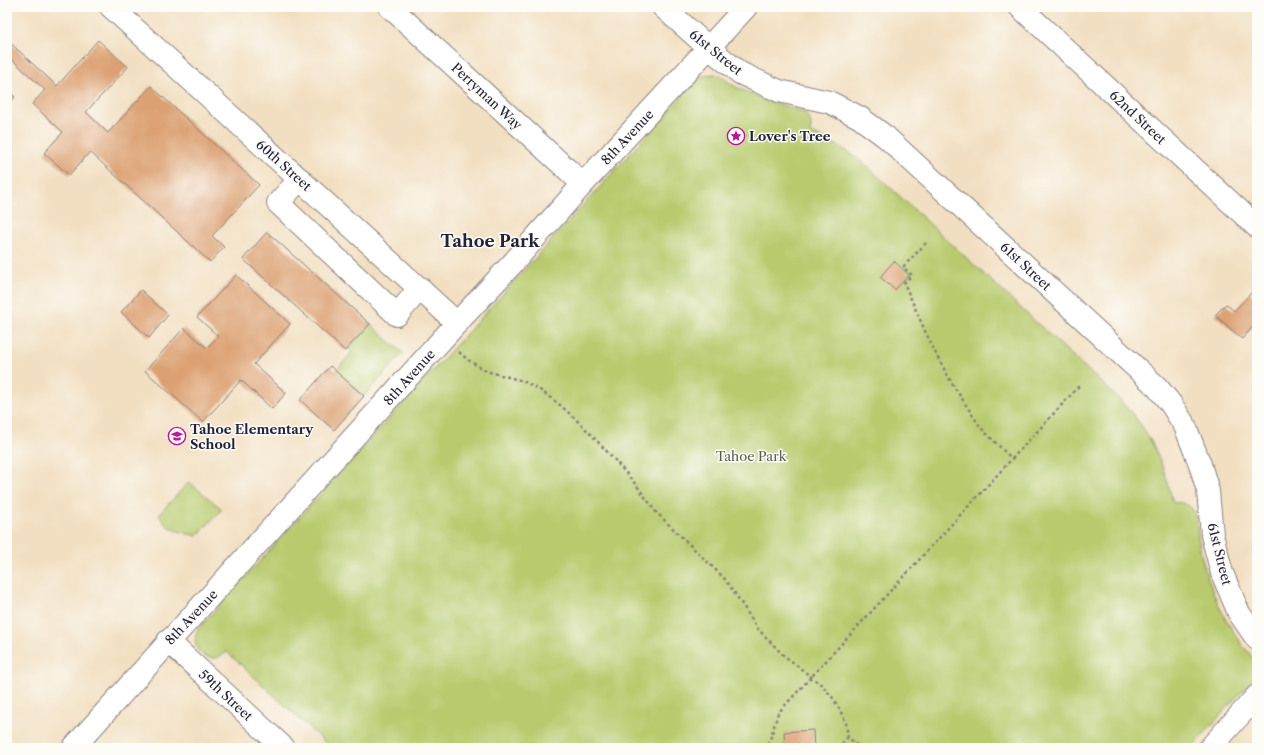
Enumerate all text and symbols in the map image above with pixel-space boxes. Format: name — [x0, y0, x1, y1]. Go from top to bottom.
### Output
street label: 61st Street — [686, 26, 746, 78]
street label: Perryman Way — [448, 59, 526, 133]
street label: 62nd Street — [1106, 87, 1170, 147]
street label: 8th Avenue — [597, 106, 657, 168]
place icon: Lover's Tree — [726, 126, 746, 146]
place label: Lover's Tree — [749, 128, 831, 144]
street label: 60th Street — [253, 136, 315, 194]
district label: Tahoe Park — [440, 231, 540, 251]
street label: 61st Street — [997, 238, 1055, 294]
street label: 8th Avenue — [380, 346, 438, 408]
place label: Tahoe Elementary School — [190, 421, 314, 452]
school or university icon: Tahoe Elementary School — [167, 426, 187, 446]
park label: Tahoe Park — [716, 448, 787, 464]
street label: 61st Street — [1205, 521, 1236, 587]
street label: 8th Avenue — [161, 586, 221, 648]
street label: 59th Street — [196, 666, 257, 724]

